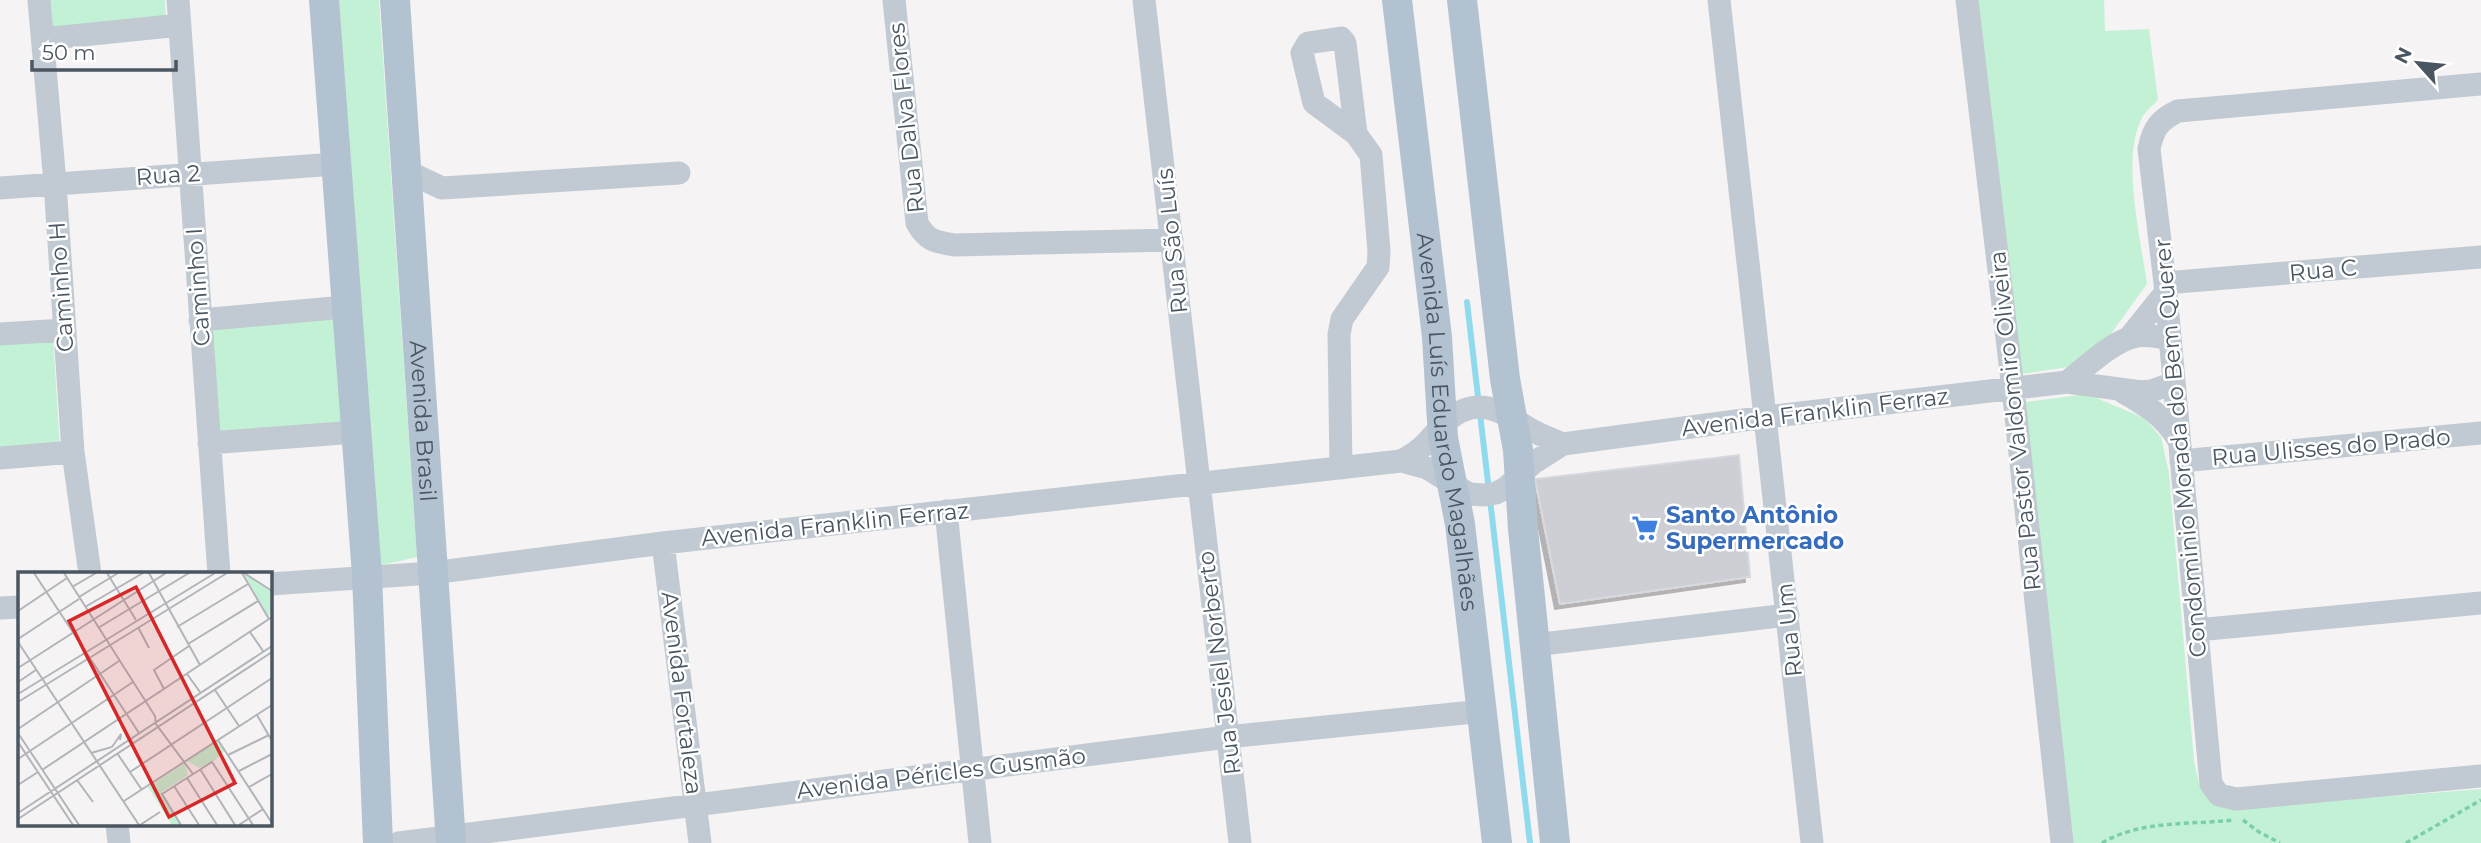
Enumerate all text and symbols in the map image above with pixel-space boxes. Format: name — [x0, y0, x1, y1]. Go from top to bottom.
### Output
street label: Rua Dalva Flores — [882, 21, 930, 215]
scale bar — [32, 28, 175, 72]
north arrow — [2383, 28, 2453, 98]
text: 50 m — [42, 40, 96, 65]
text: N — [2390, 43, 2417, 68]
street label: Rua 2 — [135, 159, 201, 191]
street label: Rua São Luís — [1150, 167, 1194, 315]
street label: Caminho H — [42, 221, 80, 353]
street label: Caminho I — [180, 227, 216, 347]
street label: Avenida Luís Eduardo Magalhães — [1411, 231, 1484, 613]
street label: Condominio Morada do Bem Querer — [2148, 237, 2212, 659]
street label: Rua Pastor Valdomiro Oliveira — [1983, 250, 2047, 592]
street label: Rua C — [2288, 253, 2358, 287]
street label: Avenida Brasil — [404, 339, 442, 503]
street label: Avenida Franklin Ferraz — [1680, 382, 1950, 442]
street label: Rua Ulisses do Prado — [2210, 423, 2452, 471]
street label: Avenida Franklin Ferraz — [700, 496, 970, 552]
place label: Santo Antônio Supermercado — [1666, 501, 1844, 555]
supermarket icon: Santo Antônio Supermercado — [1630, 513, 1660, 543]
street label: Rua Jesiel Norberto — [1191, 550, 1247, 776]
inset map — [18, 572, 271, 826]
street label: Rua Um — [1770, 582, 1808, 678]
street label: Avenida Fortaleza — [656, 590, 708, 796]
street label: Avenida Péricles Gusmão — [795, 741, 1087, 805]

